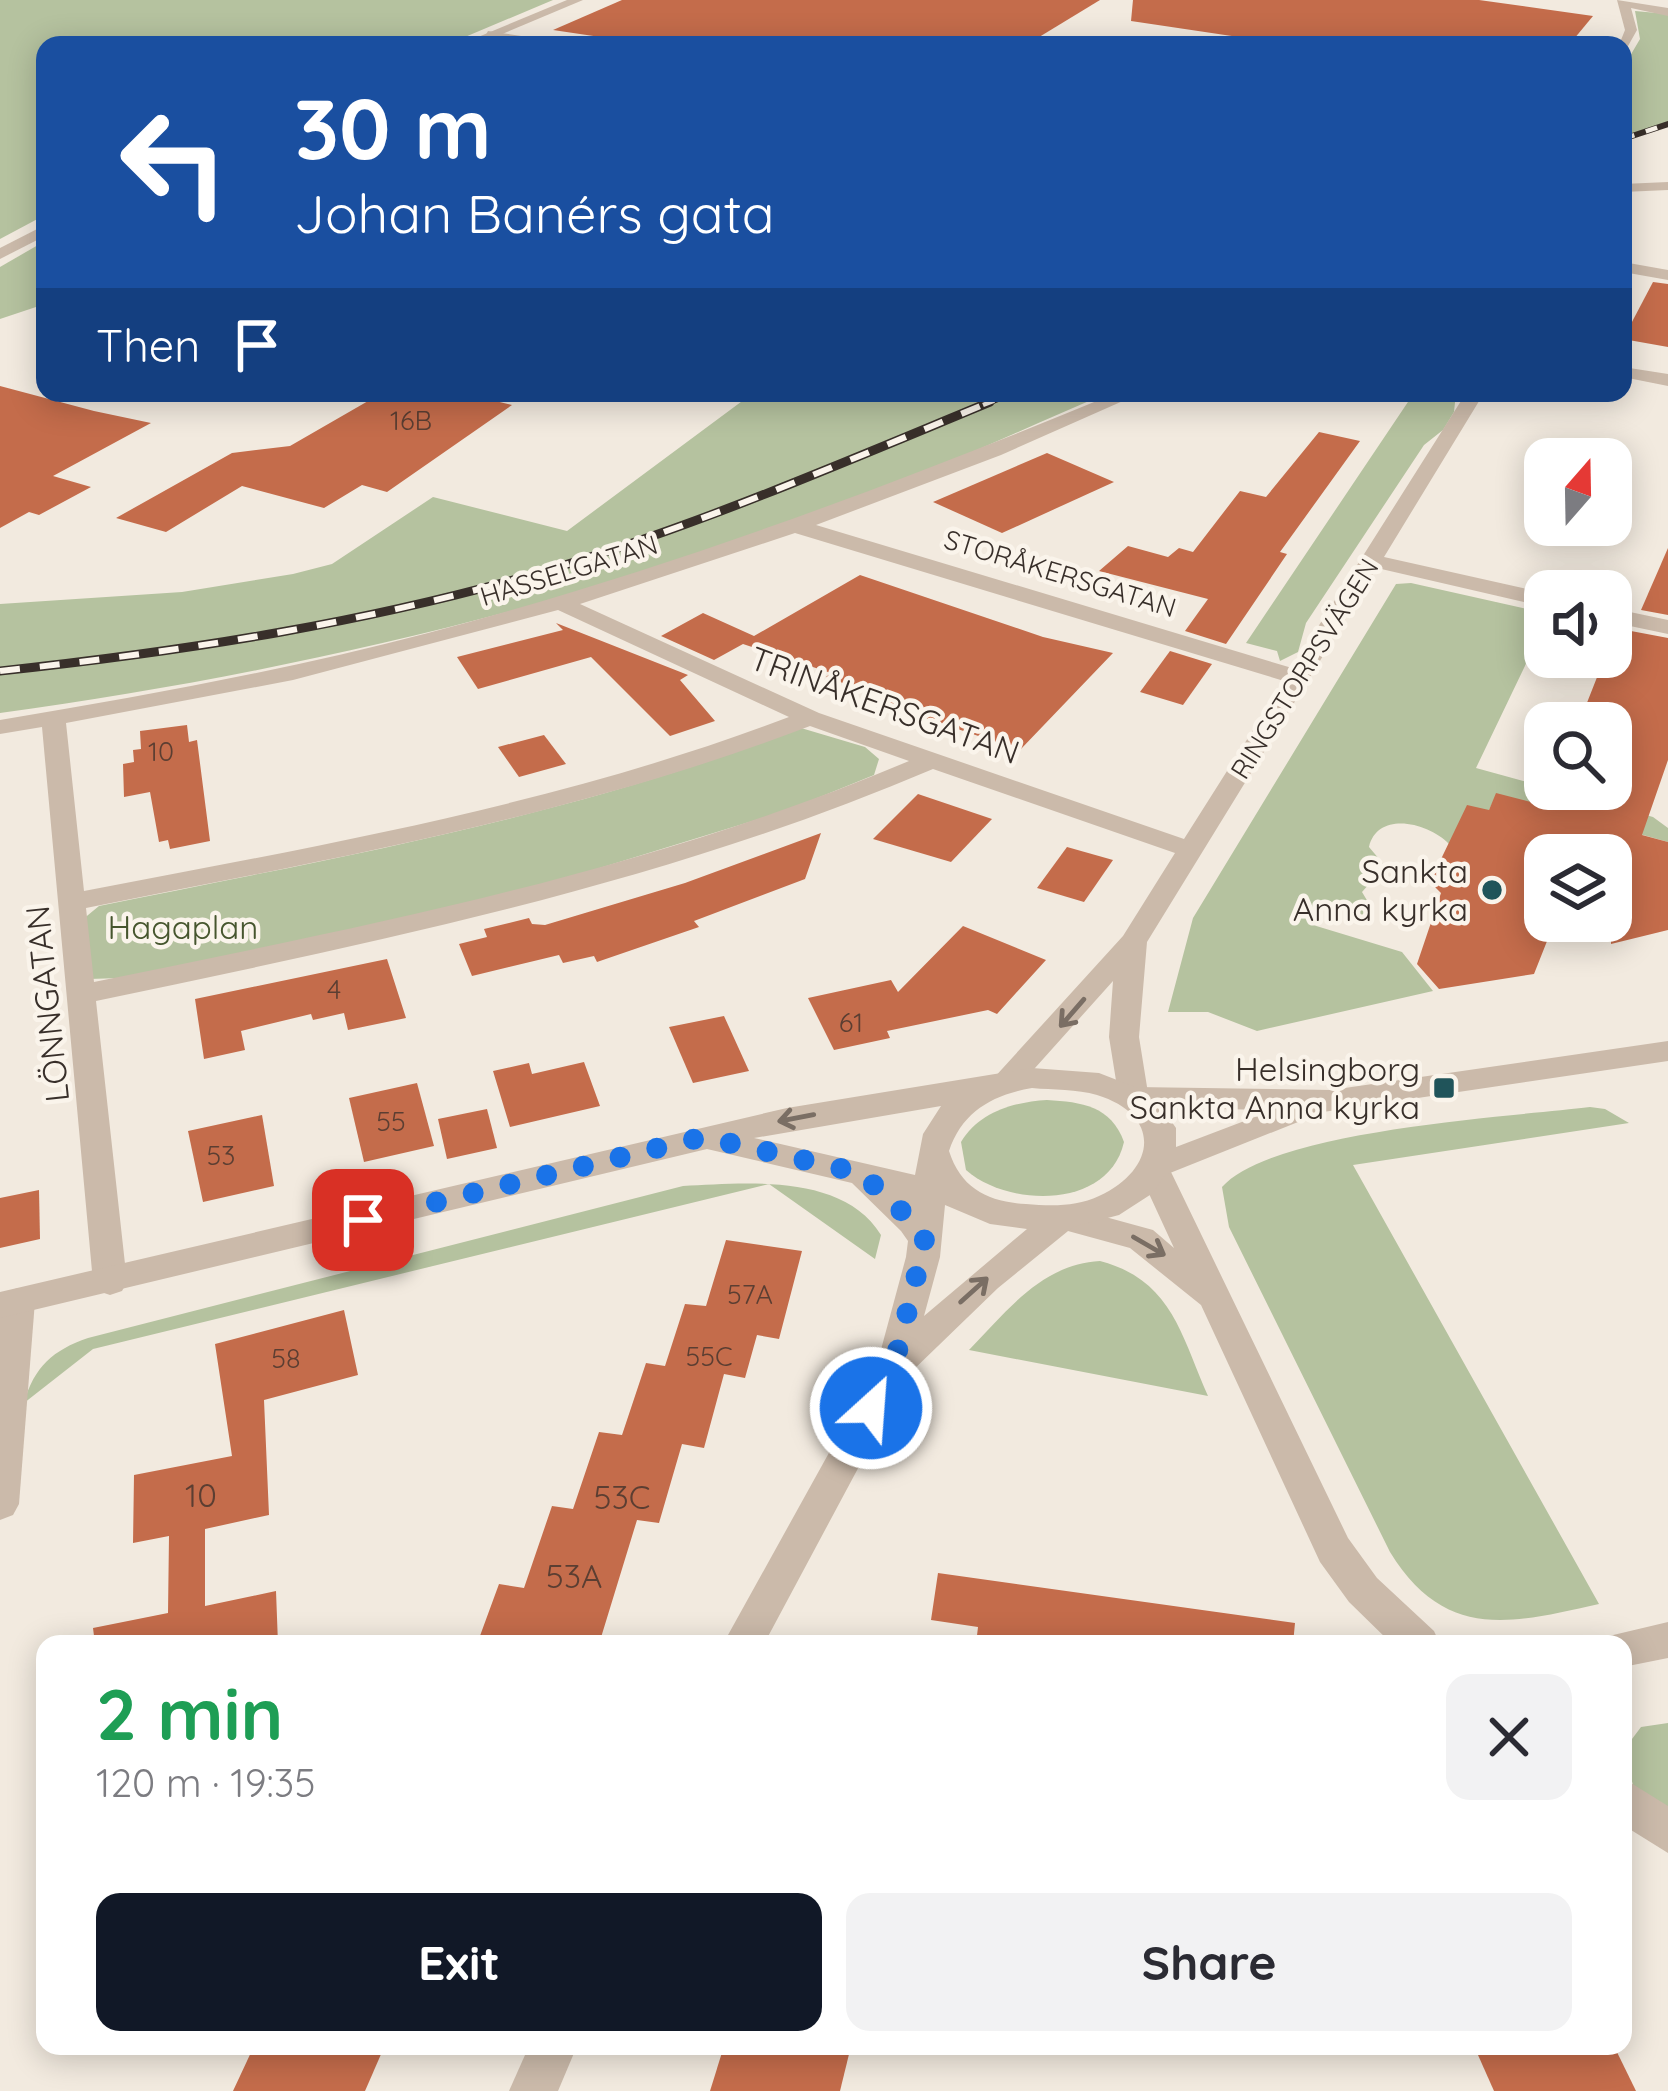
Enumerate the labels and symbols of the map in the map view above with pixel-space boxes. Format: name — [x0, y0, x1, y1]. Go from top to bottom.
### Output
house number: 16B — [390, 403, 432, 437]
north arrow — [1524, 438, 1632, 546]
street label: STORÅKERSGATAN — [940, 522, 1181, 625]
street label: HASSELGATAN — [476, 527, 661, 613]
street label: RINGSTORPSVÄGEN — [1223, 552, 1386, 785]
street label: TRINÅKERSGATAN — [745, 637, 1025, 772]
house number: 10 — [148, 734, 174, 768]
place label: Sankta Anna kyrka — [1293, 850, 1468, 929]
marker: Sankta Anna kyrka — [1479, 877, 1505, 903]
street label: LÖNNGATAN — [16, 904, 77, 1104]
park label: Hagaplan — [108, 906, 258, 947]
house number: 4 — [327, 972, 341, 1006]
one-way arrow — [1059, 997, 1086, 1028]
house number: 61 — [839, 1005, 863, 1039]
place label: Helsingborg Sankta Anna kyrka — [1129, 1048, 1420, 1127]
marker: Helsingborg Sankta Anna kyrka — [1431, 1075, 1457, 1101]
house number: 55 — [376, 1104, 406, 1138]
one-way arrow — [777, 1108, 816, 1130]
house number: 53 — [207, 1138, 235, 1172]
pin — [312, 1169, 414, 1271]
one-way arrow — [1131, 1235, 1166, 1259]
house number: 57A — [727, 1277, 773, 1311]
one-way arrow — [958, 1277, 988, 1304]
house number: 55C — [685, 1339, 733, 1373]
house number: 58 — [271, 1341, 301, 1375]
position arrow — [808, 1345, 934, 1471]
house number: 10 — [185, 1474, 217, 1515]
house number: 53C — [594, 1476, 650, 1517]
house number: 53A — [546, 1555, 602, 1596]

